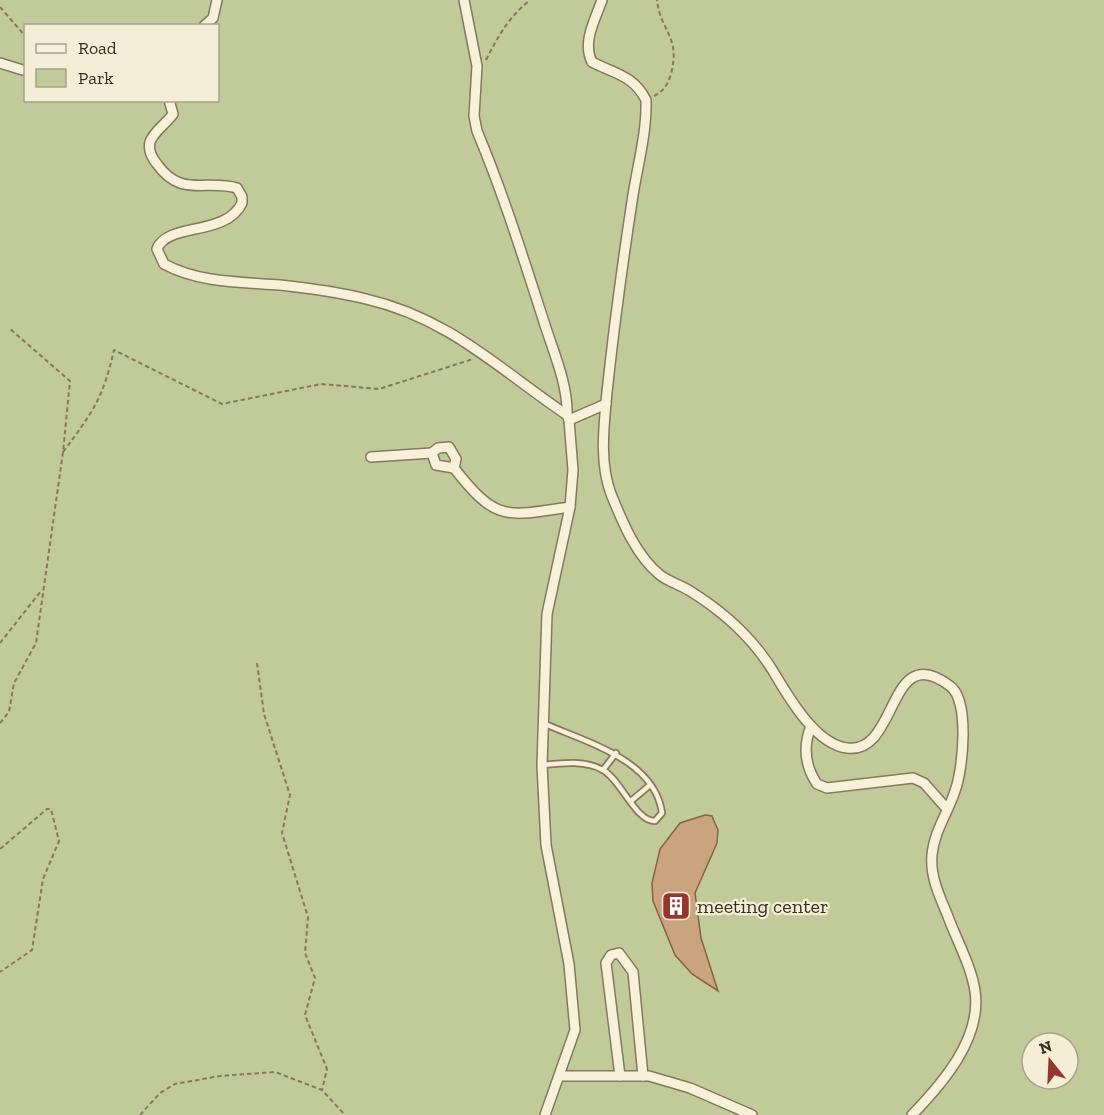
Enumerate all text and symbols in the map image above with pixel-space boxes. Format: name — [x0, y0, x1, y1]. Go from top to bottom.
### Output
legend — [24, 24, 219, 102]
text: Road — [78, 37, 117, 59]
text: Park — [78, 67, 114, 89]
building icon: meeting center — [660, 890, 692, 922]
place label: meeting center — [697, 894, 828, 918]
north arrow — [1020, 1031, 1080, 1091]
text: N — [1037, 1036, 1054, 1058]

